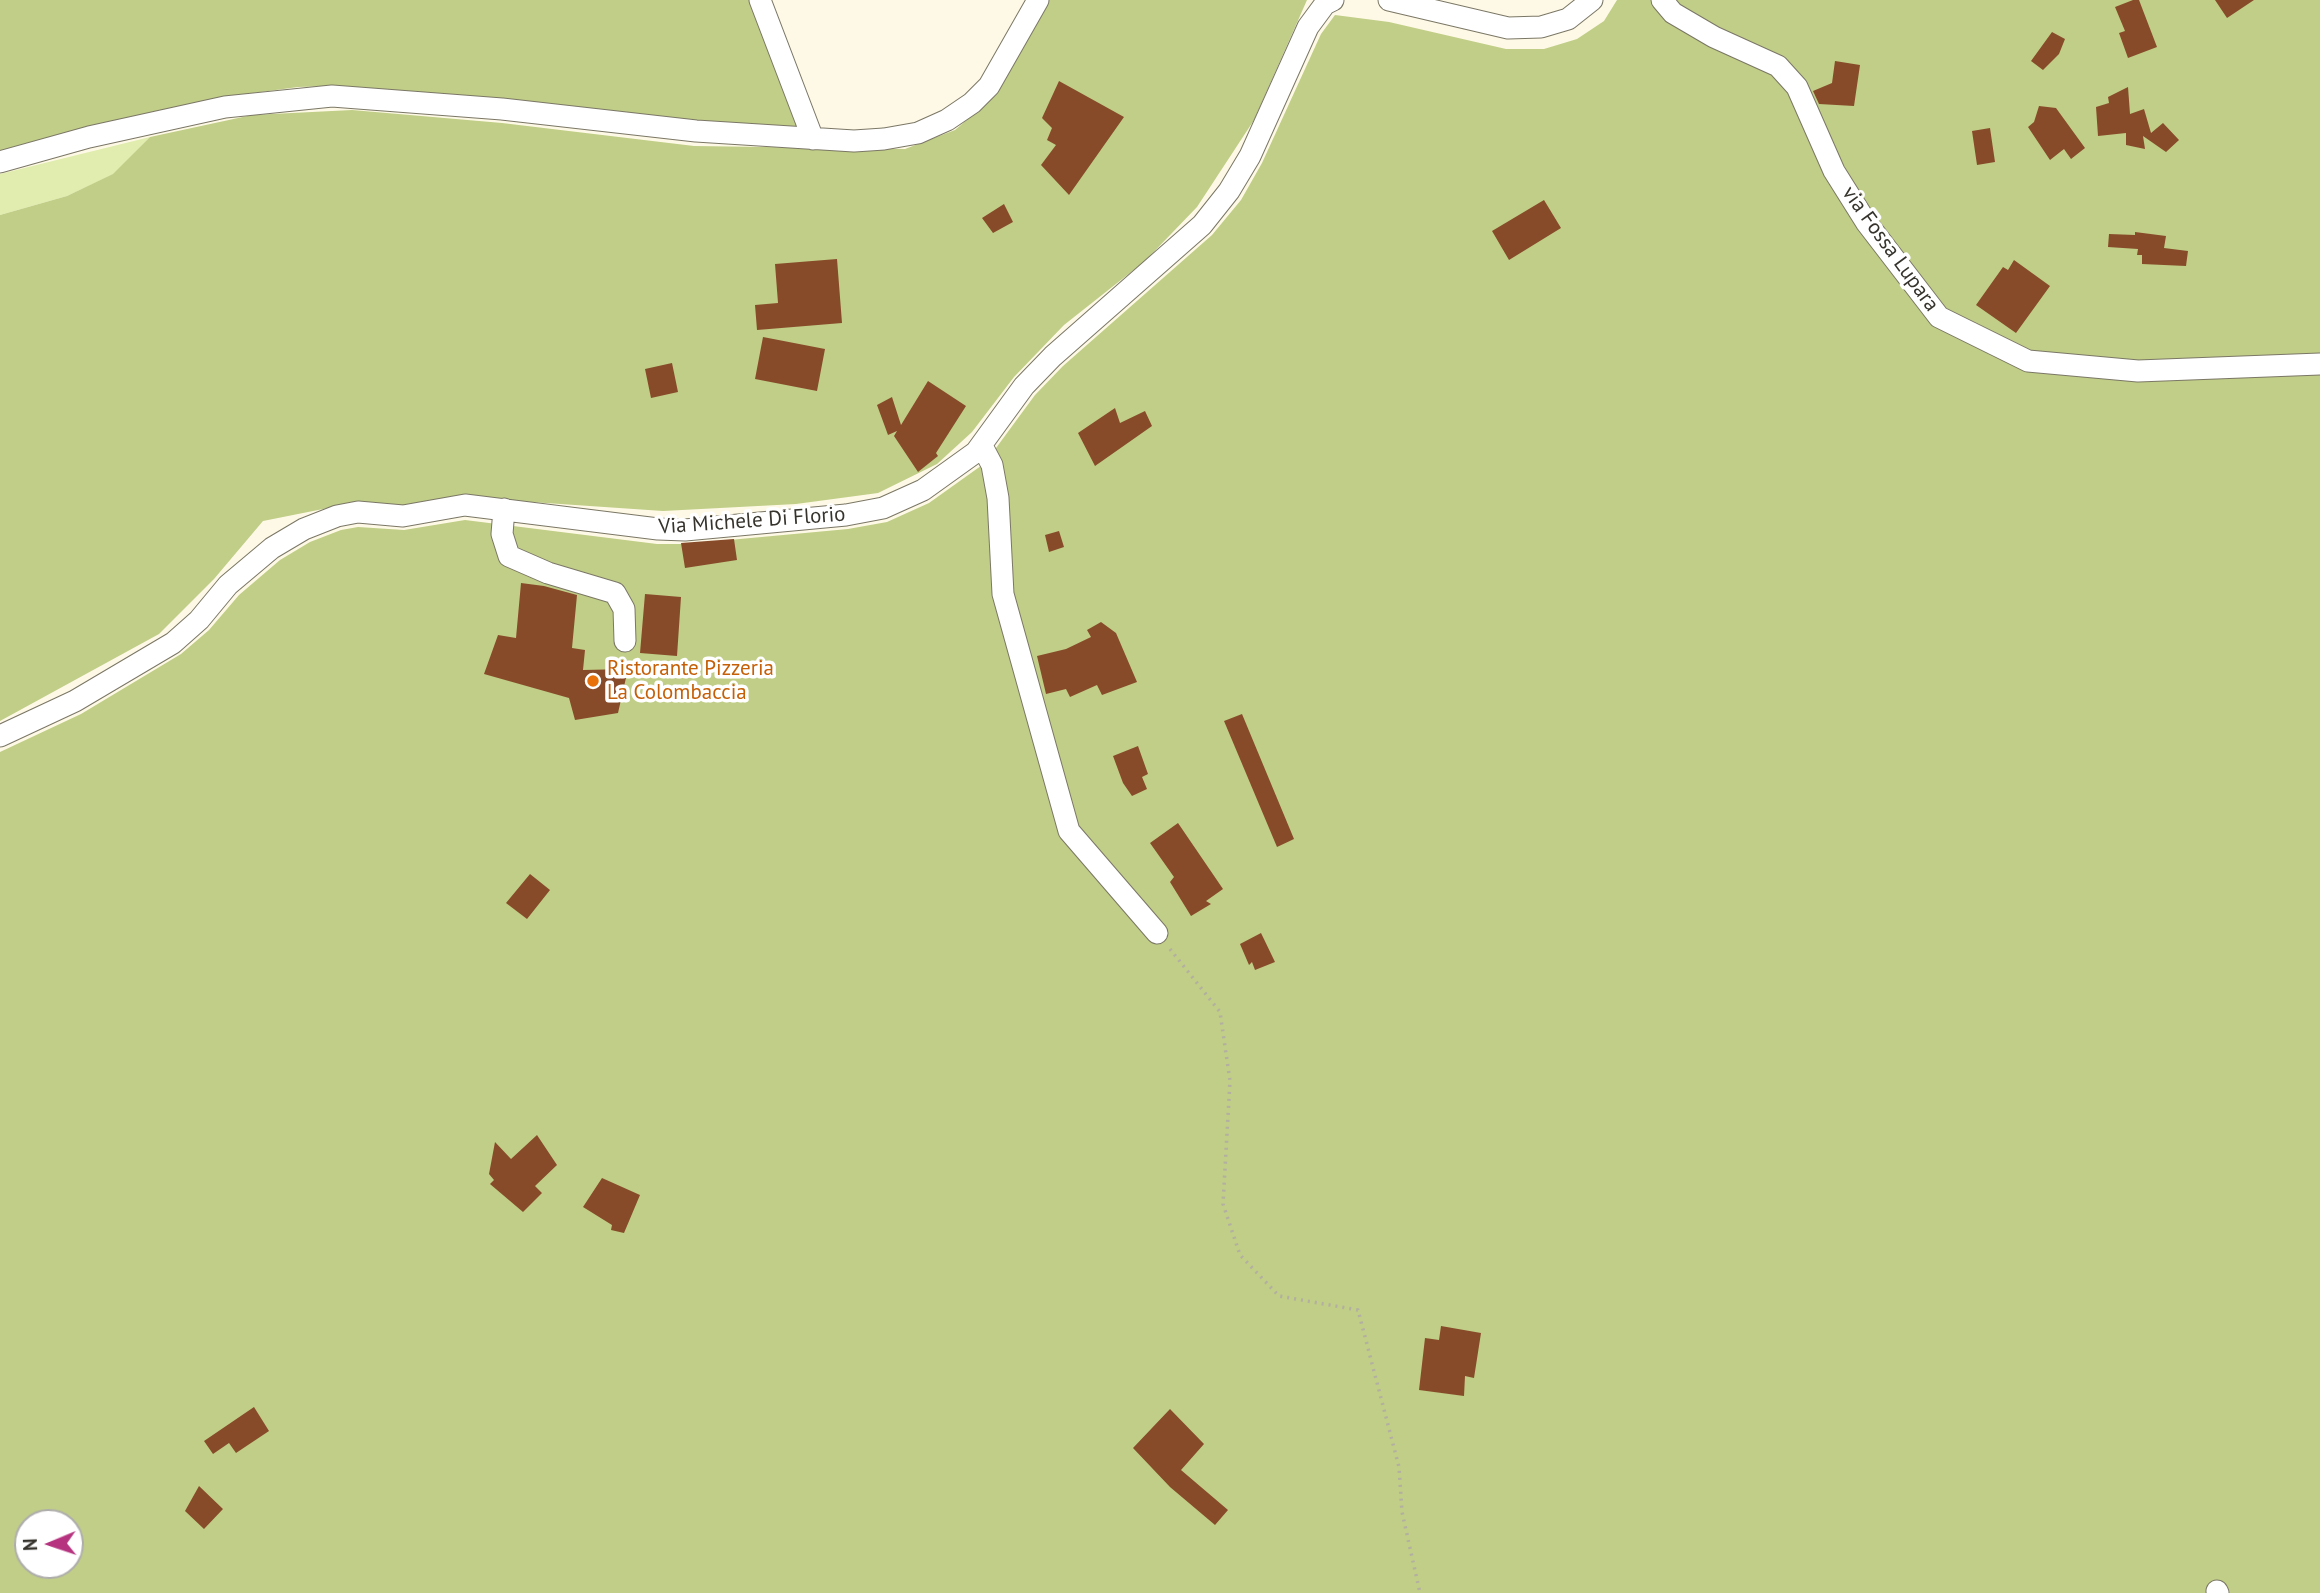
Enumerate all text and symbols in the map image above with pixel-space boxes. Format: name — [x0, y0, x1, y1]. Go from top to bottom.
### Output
street label: via Fossa Lupara — [1836, 181, 1944, 317]
street label: Via Michele Di Florio — [658, 502, 846, 540]
place label: Ristorante Pizzeria La Colombaccia — [607, 656, 774, 706]
marker: Ristorante Pizzeria La Colombaccia — [585, 673, 601, 689]
north arrow — [14, 1509, 84, 1579]
text: N — [18, 1538, 42, 1551]

